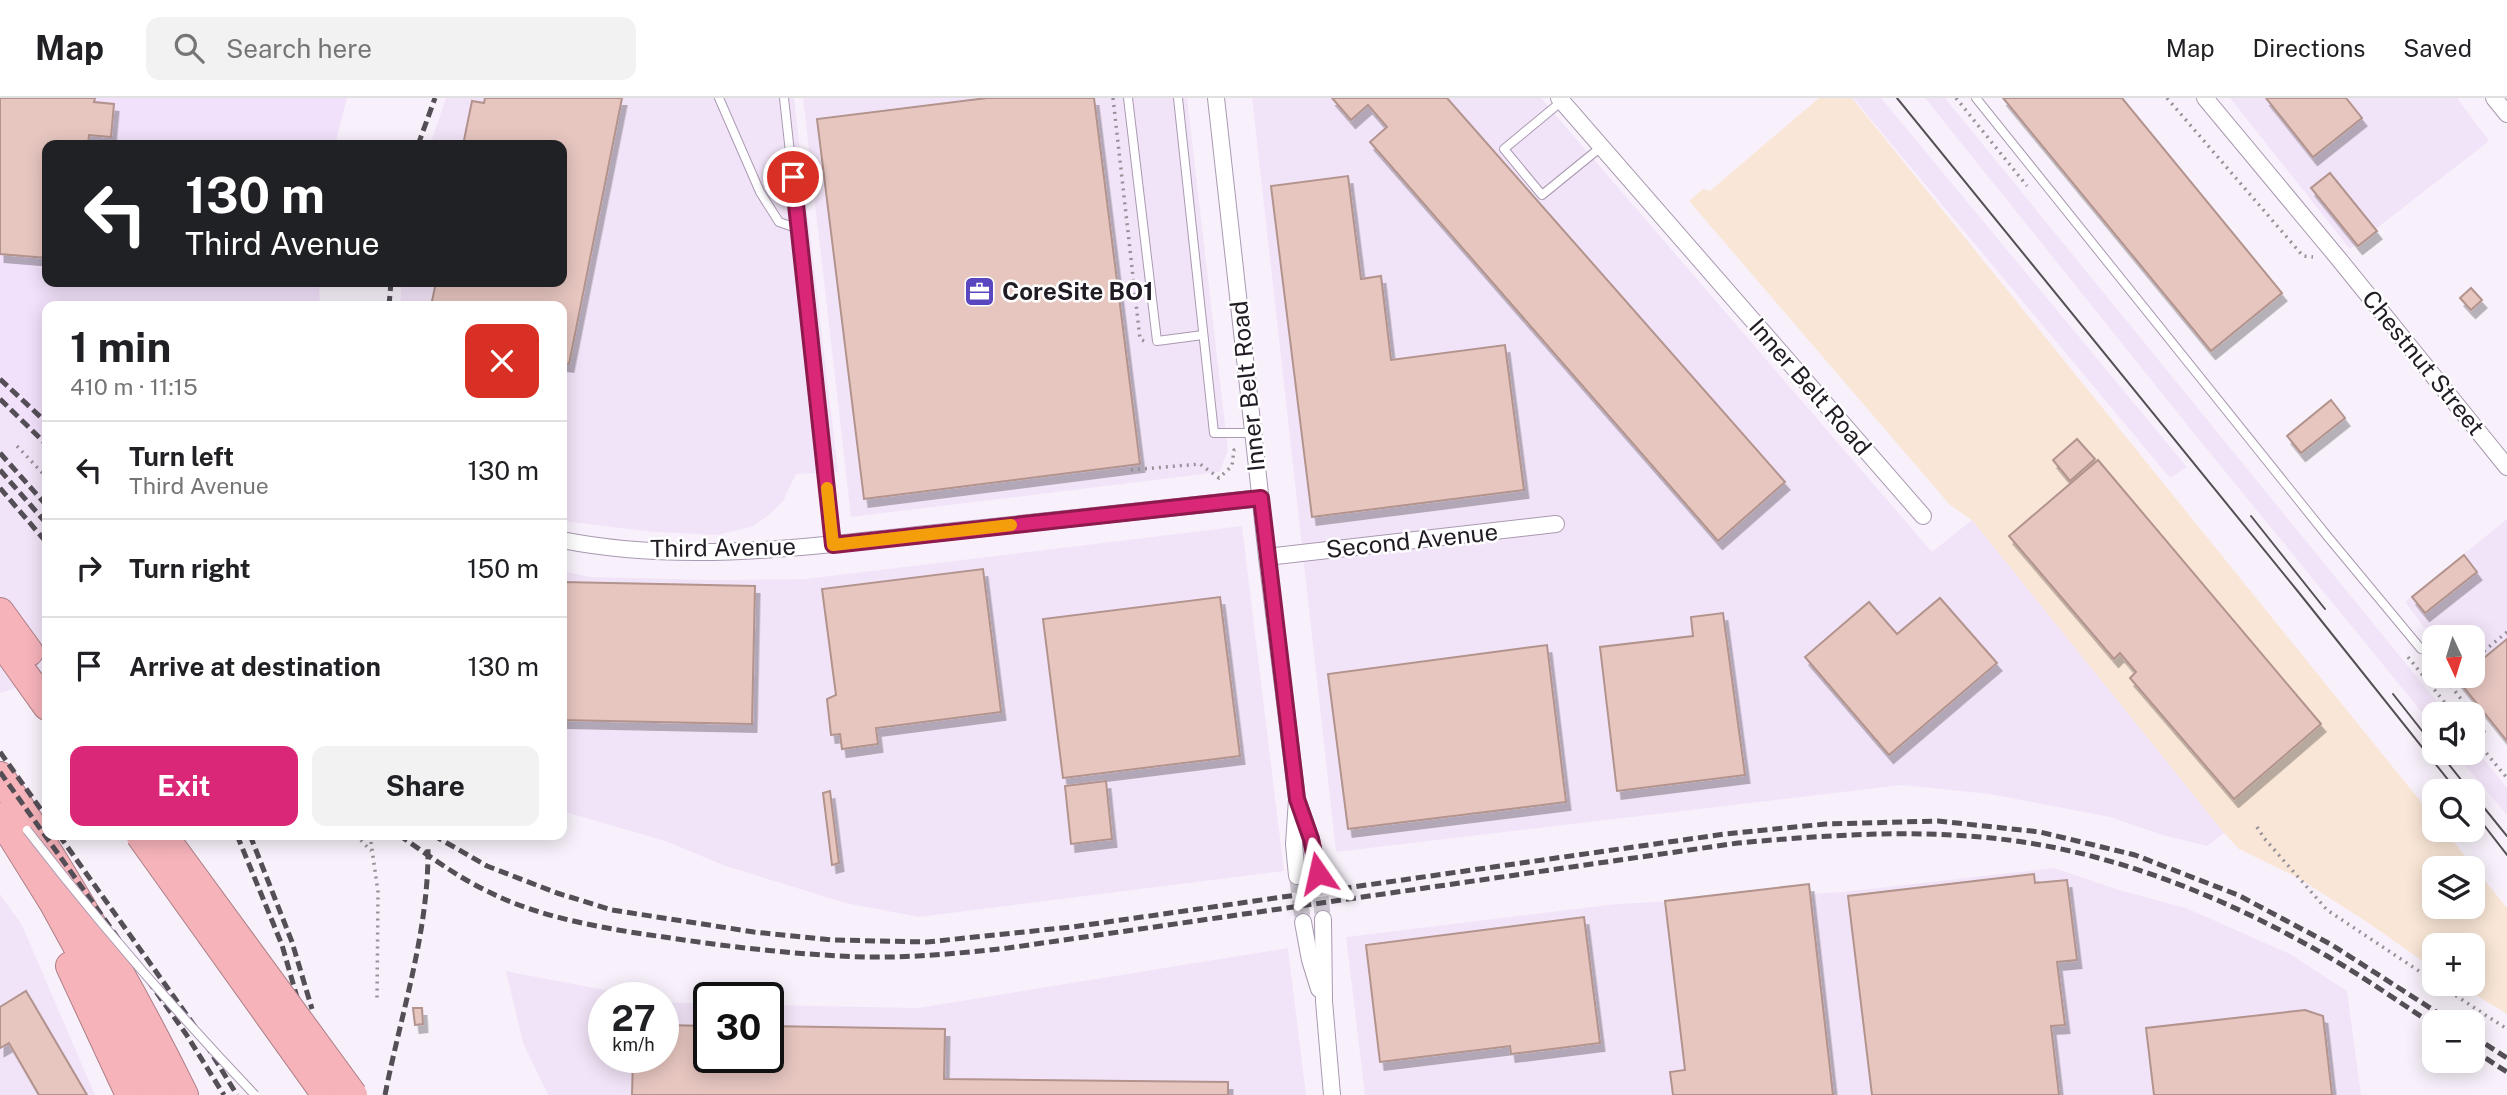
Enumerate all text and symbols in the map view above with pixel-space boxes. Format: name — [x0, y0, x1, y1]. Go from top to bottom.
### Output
search box — [146, 17, 636, 80]
text: Map — [35, 29, 104, 67]
icon: search — [170, 29, 208, 67]
text: Search here — [226, 33, 372, 64]
text: Map — [2166, 34, 2215, 62]
text: Directions — [2253, 34, 2365, 62]
text: Saved — [2403, 34, 2472, 62]
pin — [763, 147, 823, 207]
icon: arrive — [774, 158, 812, 196]
text: 130 m — [185, 166, 325, 224]
icon: left — [70, 168, 161, 259]
text: Third Avenue — [185, 225, 380, 262]
office icon: CoreSite BO1 — [962, 275, 996, 309]
place label: CoreSite BO1 — [1002, 277, 1153, 305]
street label: Chestnut Street — [2357, 284, 2491, 440]
street label: Inner Belt Road — [1224, 299, 1270, 473]
street label: Inner Belt Road — [1744, 312, 1878, 460]
text: 1 min — [70, 322, 171, 371]
button: close — [465, 324, 539, 398]
text: 410 m · 11:15 — [70, 373, 198, 400]
text: Turn left — [129, 441, 234, 472]
icon: left — [70, 451, 108, 489]
text: 130 m — [467, 455, 539, 486]
text: Third Avenue — [129, 472, 269, 499]
street label: Second Avenue — [1325, 517, 1499, 563]
street label: Third Avenue — [650, 532, 796, 562]
icon: right — [70, 549, 108, 587]
text: Turn right — [129, 553, 251, 584]
text: 150 m — [467, 553, 539, 584]
north arrow — [2422, 625, 2485, 688]
map controls — [2422, 625, 2485, 1073]
icon: arrive — [70, 647, 108, 685]
text: Arrive at destination — [129, 651, 381, 682]
text: 130 m — [467, 651, 539, 682]
button: sound — [2422, 702, 2485, 765]
button: Exit — [70, 746, 298, 826]
button: Share — [312, 746, 539, 826]
button: search — [2422, 779, 2485, 842]
position arrow — [1281, 836, 1355, 910]
button: layers — [2422, 856, 2485, 919]
button: + — [2422, 933, 2485, 996]
speed limit sign: 30 — [693, 982, 784, 1073]
text: 27 — [611, 998, 656, 1039]
button: − — [2422, 1010, 2485, 1073]
text: km/h — [612, 1034, 655, 1055]

